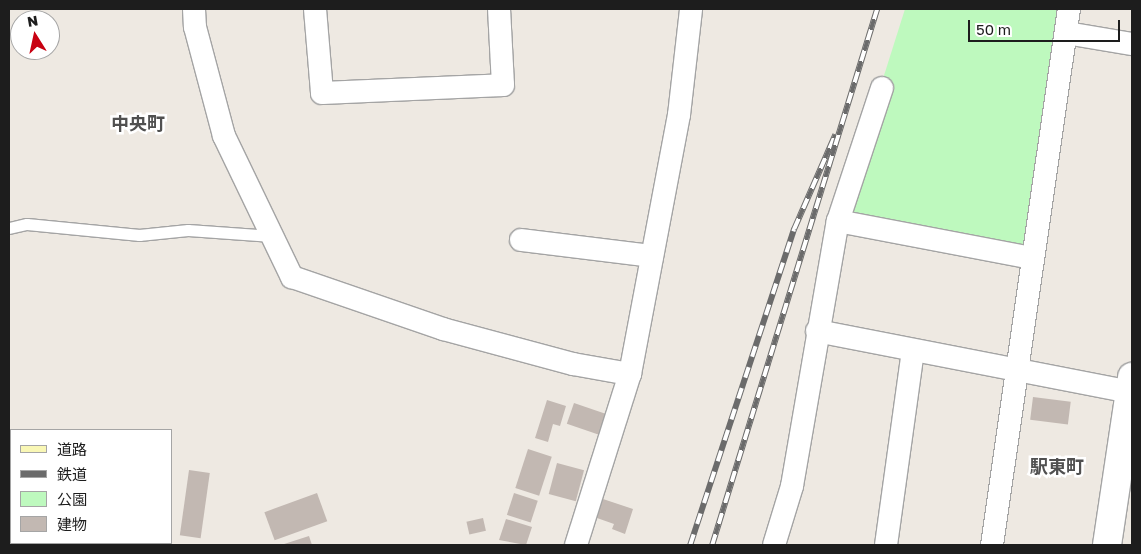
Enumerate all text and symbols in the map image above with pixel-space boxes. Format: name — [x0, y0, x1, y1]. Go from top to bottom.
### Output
north arrow — [10, 10, 60, 60]
scale bar — [971, 10, 1124, 42]
text: N — [26, 11, 39, 30]
text: 50 m — [976, 20, 1011, 38]
district label: 中央町 — [111, 112, 165, 134]
legend — [10, 429, 172, 544]
text: 道路 — [57, 440, 87, 458]
district label: 駅東町 — [1030, 455, 1084, 477]
text: 鉄道 — [57, 465, 87, 483]
text: 公園 — [57, 490, 87, 508]
text: 建物 — [57, 515, 87, 533]

